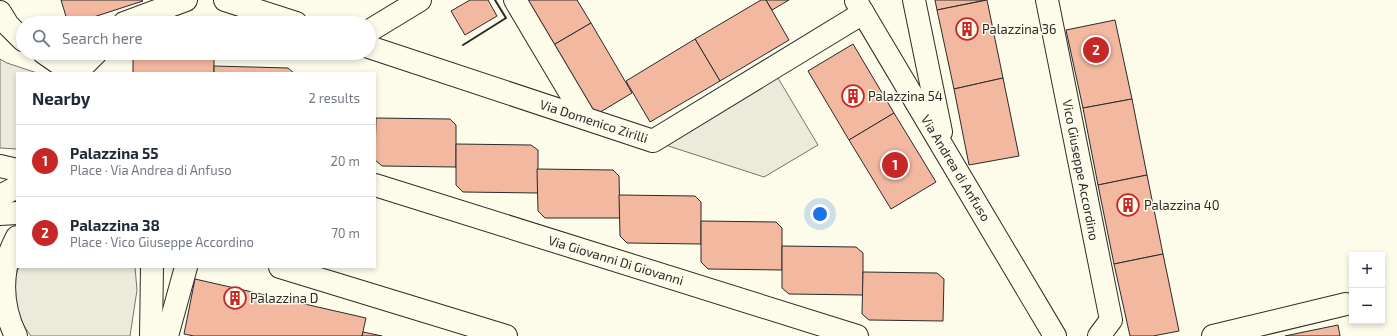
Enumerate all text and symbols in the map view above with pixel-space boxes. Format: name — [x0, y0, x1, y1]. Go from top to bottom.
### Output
search box — [16, 16, 376, 60]
building icon: Palazzina 36 — [954, 16, 980, 42]
place label: Palazzina 36 — [982, 21, 1057, 37]
icon: search — [30, 27, 52, 49]
text: Search here — [62, 29, 143, 47]
pin: 2 — [1083, 35, 1109, 65]
building icon: Palazzina 54 — [840, 83, 866, 109]
text: Nearby — [32, 88, 90, 108]
place label: Palazzina 54 — [868, 88, 943, 104]
text: 2 results — [308, 90, 360, 106]
street label: Via Domenico Zirilli — [538, 96, 650, 146]
street label: Vico Giuseppe Accordino — [1059, 98, 1103, 242]
street label: Via Andrea di Anfuso — [918, 112, 994, 224]
text: Palazzina 55 — [70, 144, 159, 162]
pin: 1 — [882, 150, 908, 180]
text: 1 — [42, 153, 48, 169]
text: 20 m — [331, 153, 360, 169]
text: Place · Via Andrea di Anfuso — [70, 162, 232, 178]
building icon: Palazzina 40 — [1115, 192, 1141, 218]
place label: Palazzina 40 — [1144, 197, 1220, 213]
your location — [810, 204, 830, 224]
text: Palazzina 38 — [70, 216, 160, 234]
text: 2 — [41, 225, 49, 241]
text: 70 m — [331, 225, 360, 241]
street label: Via Giovanni Di Giovanni — [546, 232, 686, 288]
text: Place · Vico Giuseppe Accordino — [70, 234, 254, 250]
map controls — [1349, 252, 1385, 324]
button: + — [1349, 252, 1385, 288]
building icon: Palazzina D — [222, 285, 248, 311]
button: − — [1349, 288, 1385, 324]
place label: Palazzina D — [250, 290, 318, 306]

